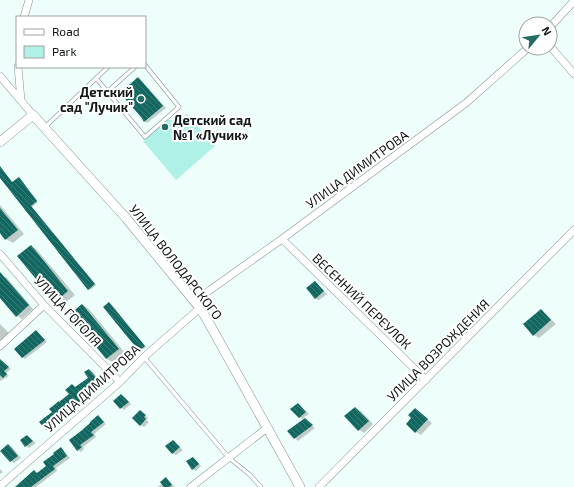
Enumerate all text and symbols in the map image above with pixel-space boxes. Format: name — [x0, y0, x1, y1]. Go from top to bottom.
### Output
legend — [16, 16, 146, 68]
north arrow — [518, 16, 558, 56]
text: Road — [52, 24, 80, 38]
text: N — [540, 24, 555, 38]
text: Park — [52, 44, 77, 58]
place label: Детский сад "Лучик" — [60, 84, 133, 115]
marker: Детский сад "Лучик" — [136, 94, 146, 104]
place label: Детский сад №1 «Лучик» — [173, 112, 251, 143]
marker: Детский сад №1 «Лучик» — [160, 122, 170, 132]
street label: УЛИЦА ДИМИТРОВА — [303, 126, 411, 212]
street label: УЛИЦА ВОЛОДАРСКОГО — [126, 201, 226, 323]
street label: ВЕСЕННИЙ ПЕРЕУЛОК — [309, 250, 415, 352]
street label: УЛИЦА ГОГОЛЯ — [31, 272, 105, 350]
street label: УЛИЦА ВОЗРОЖДЕНИЯ — [384, 296, 492, 404]
street label: УЛИЦА ДИМИТРОВА — [41, 341, 143, 435]

